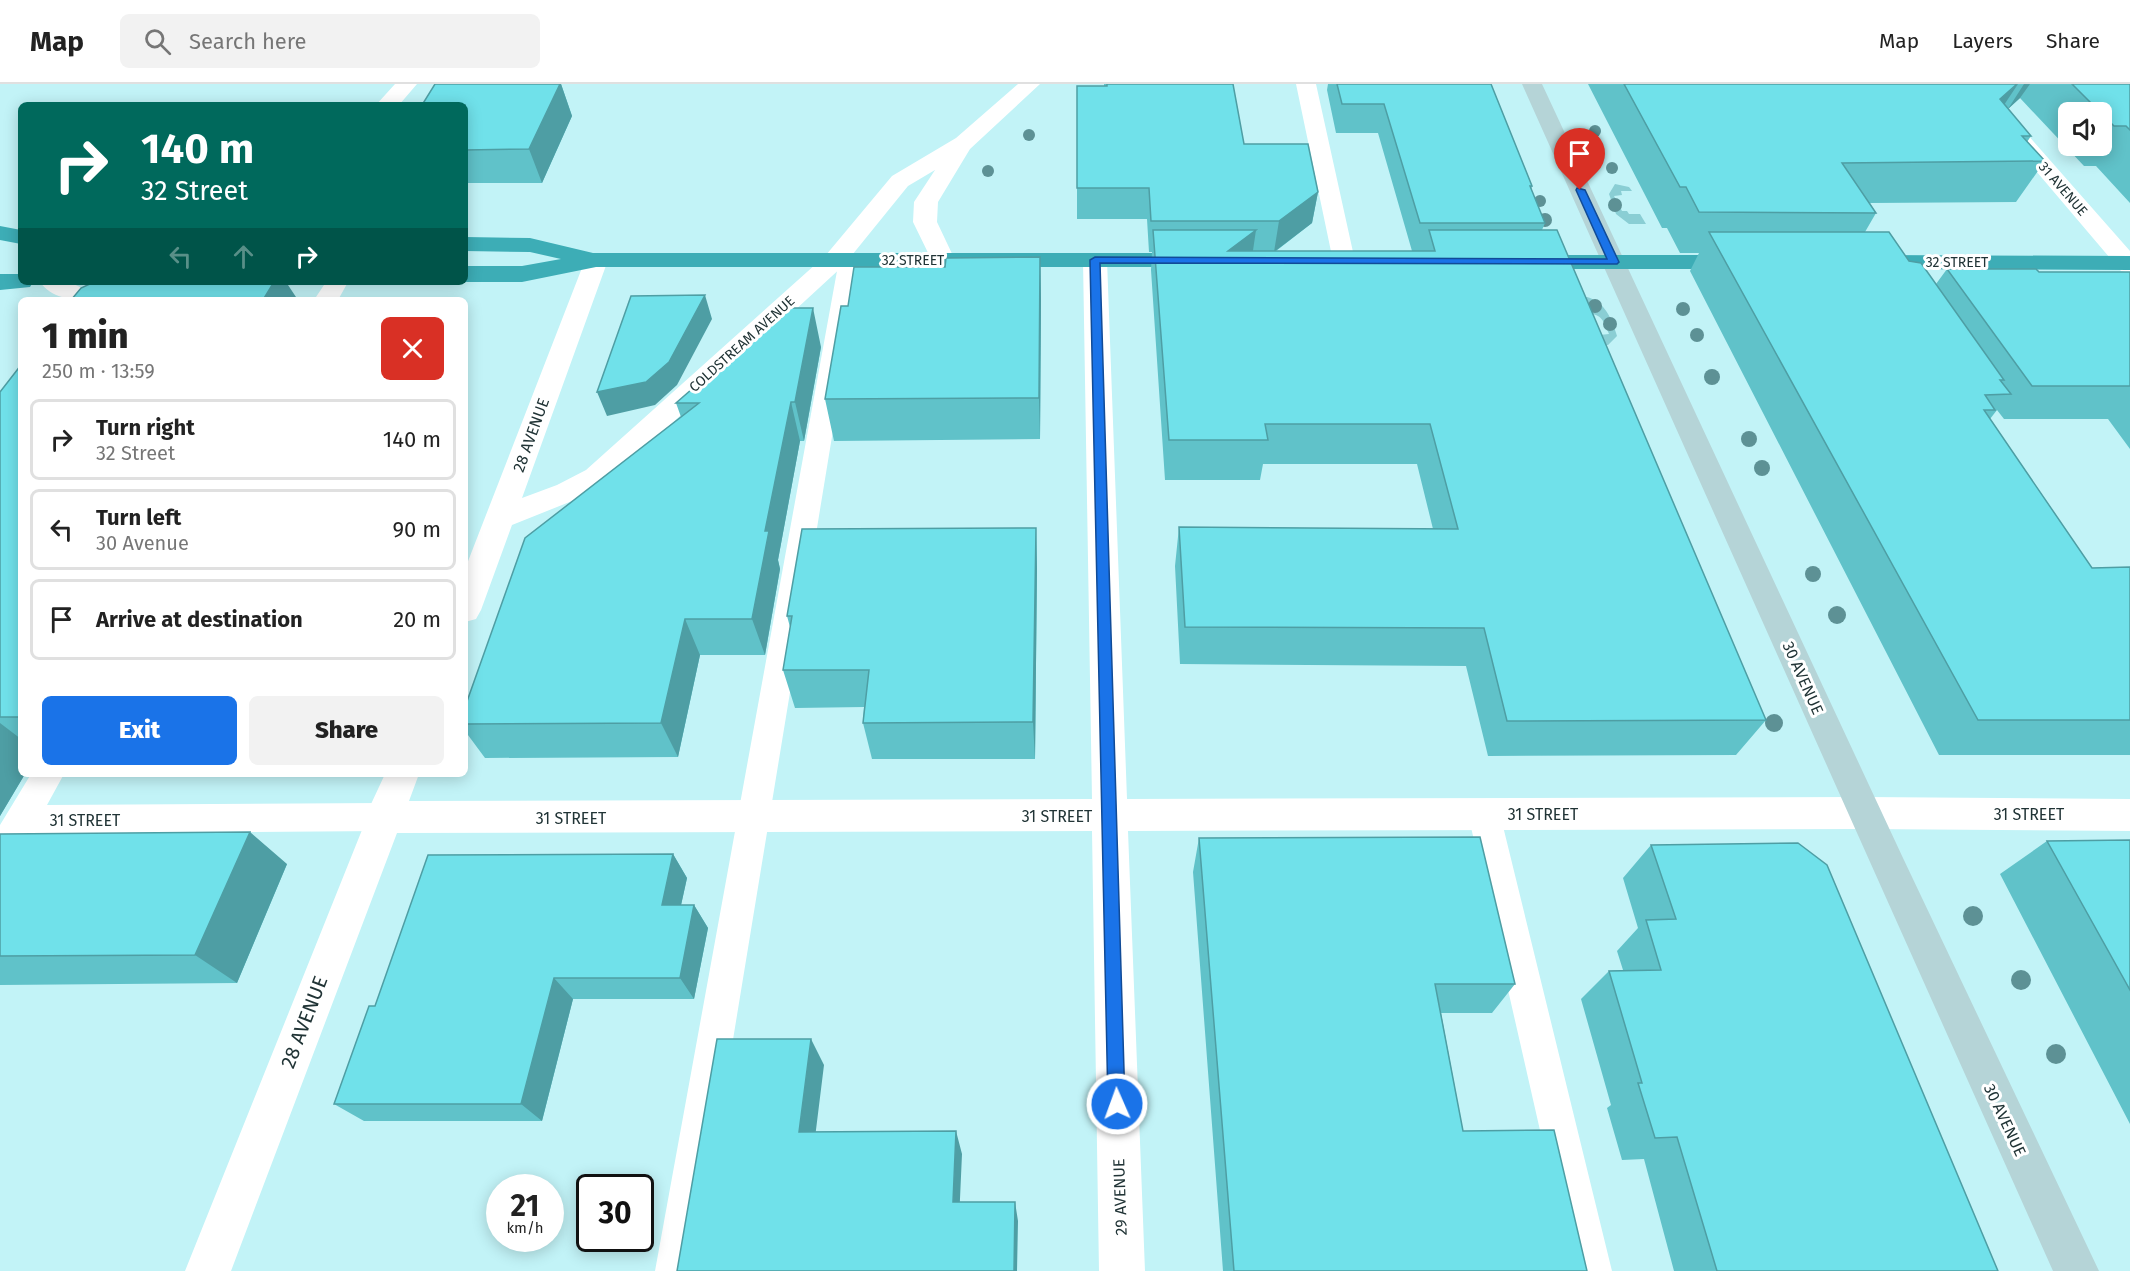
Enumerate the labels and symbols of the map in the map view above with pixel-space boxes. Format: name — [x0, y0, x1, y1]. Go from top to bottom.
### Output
pin — [1554, 128, 1605, 190]
street label: 31 AVENUE — [2035, 159, 2091, 219]
street label: 32 STREET — [882, 252, 945, 269]
street label: 32 STREET — [1926, 254, 1989, 271]
street label: COLDSTREAM AVENUE — [686, 292, 798, 396]
street label: 28 AVENUE — [509, 395, 553, 475]
street label: 30 AVENUE — [1779, 639, 1827, 717]
street label: 31 STREET — [1508, 805, 1579, 824]
street label: 31 STREET — [1994, 805, 2065, 824]
street label: 31 STREET — [1022, 807, 1093, 826]
street label: 31 STREET — [536, 809, 607, 828]
street label: 31 STREET — [50, 811, 121, 830]
street label: 28 AVENUE — [275, 973, 333, 1071]
position arrow — [1085, 1072, 1149, 1136]
street label: 30 AVENUE — [1980, 1081, 2030, 1159]
street label: 29 AVENUE — [1109, 1158, 1131, 1236]
speed limit sign: 30 — [576, 1174, 654, 1252]

